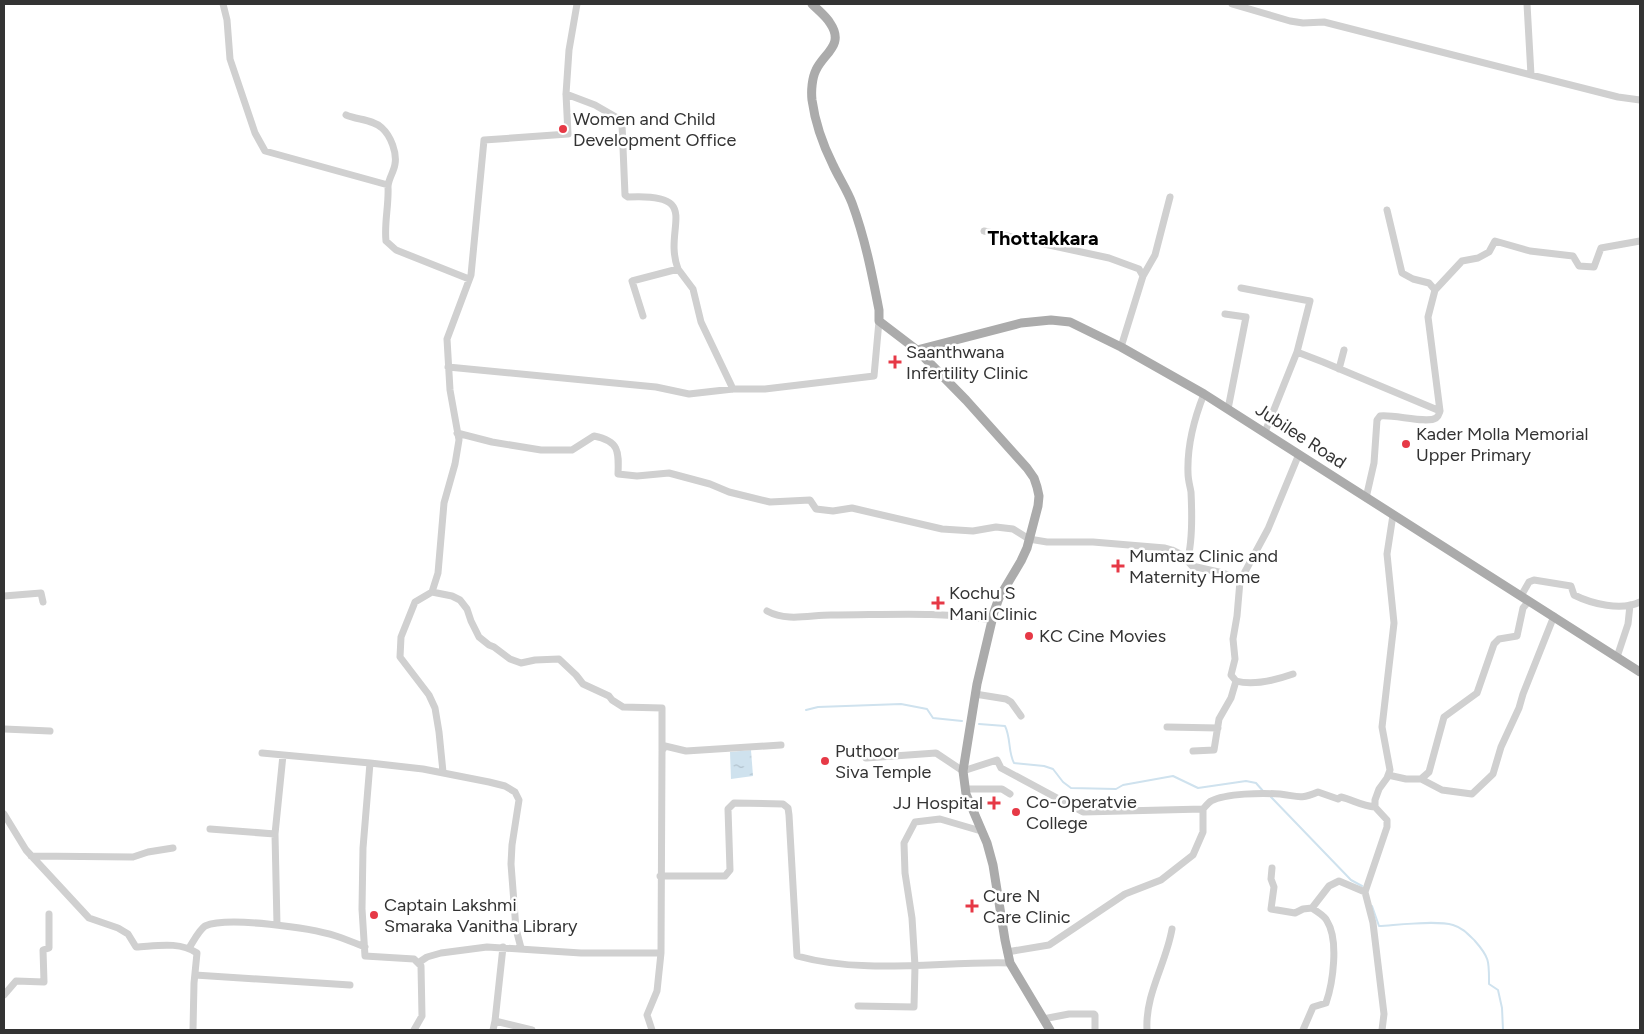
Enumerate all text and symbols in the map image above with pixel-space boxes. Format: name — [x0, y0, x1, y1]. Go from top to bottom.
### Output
place label: Women and Child Development Office — [573, 108, 737, 151]
marker: Women and Child Development Office — [557, 123, 569, 135]
district label: Thottakkara — [987, 226, 1099, 250]
place label: Saanthwana Infertility Clinic — [906, 341, 1029, 384]
marker: Saanthwana Infertility Clinic — [888, 355, 902, 369]
street label: Jubilee Road — [1252, 399, 1350, 473]
place label: Kader Molla Memorial Upper Primary — [1416, 423, 1588, 466]
marker: Kader Molla Memorial Upper Primary — [1400, 438, 1412, 450]
place label: Mumtaz Clinic and Maternity Home — [1129, 545, 1278, 588]
marker: Mumtaz Clinic and Maternity Home — [1111, 559, 1125, 573]
place label: Kochu S Mani Clinic — [949, 582, 1037, 625]
marker: Kochu S Mani Clinic — [931, 596, 945, 610]
place label: KC Cine Movies — [1039, 625, 1166, 647]
marker: KC Cine Movies — [1023, 630, 1035, 642]
place label: Puthoor Siva Temple — [835, 740, 932, 783]
marker: Puthoor Siva Temple — [819, 755, 831, 767]
place label: Co-Operatvie College — [1026, 791, 1137, 834]
place label: JJ Hospital — [893, 792, 983, 814]
marker: JJ Hospital — [987, 796, 1001, 810]
marker: Co-Operatvie College — [1010, 806, 1022, 818]
place label: Cure N Care Clinic — [983, 885, 1071, 928]
place label: Captain Lakshmi Smaraka Vanitha Library — [384, 894, 578, 937]
marker: Cure N Care Clinic — [965, 899, 979, 913]
marker: Captain Lakshmi Smaraka Vanitha Library — [368, 909, 380, 921]

